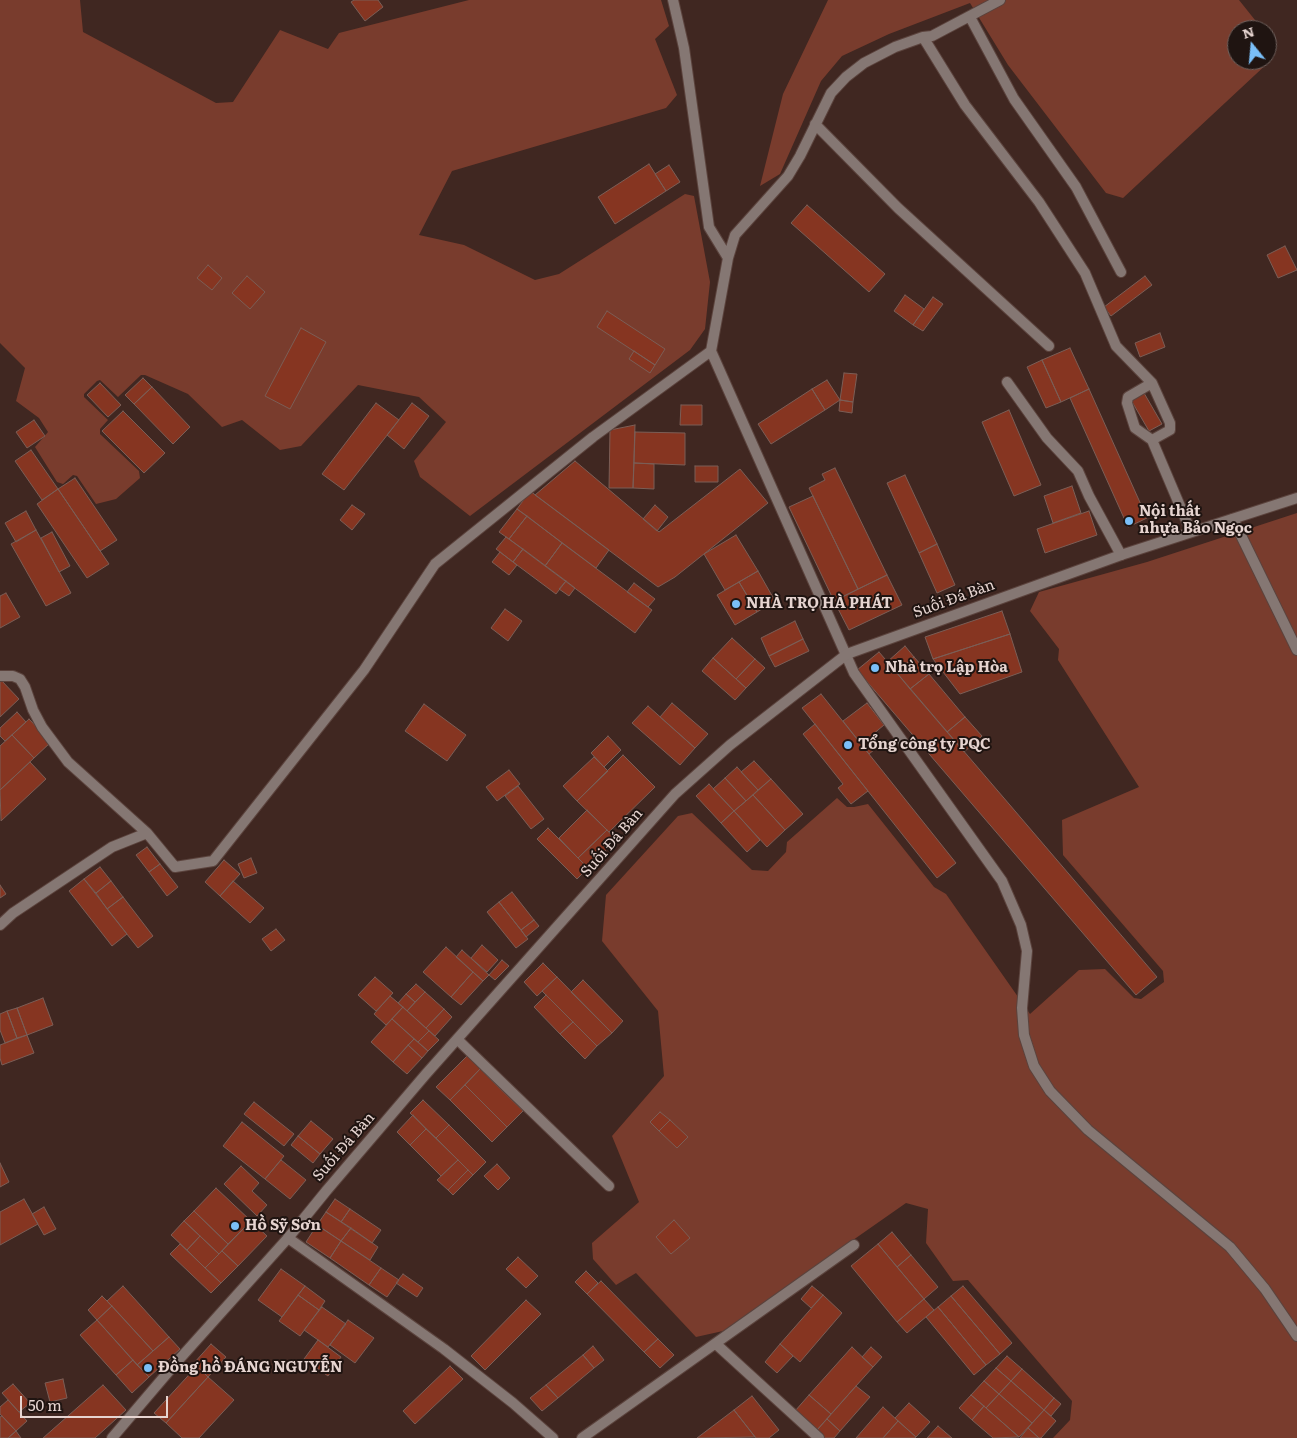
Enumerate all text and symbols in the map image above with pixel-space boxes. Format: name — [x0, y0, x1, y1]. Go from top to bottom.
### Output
north arrow — [1227, 20, 1277, 70]
text: N — [1239, 20, 1256, 43]
place label: Nội thất nhựa Bảo Ngọc — [1139, 503, 1252, 538]
marker: Nội thất nhựa Bảo Ngọc — [1123, 515, 1135, 527]
street label: Suối Đá Bàn — [911, 576, 997, 622]
place label: NHÀ TRỌ HÀ PHÁT — [746, 595, 892, 613]
marker: NHÀ TRỌ HÀ PHÁT — [730, 598, 742, 610]
place label: Nhà trọ Lập Hòa — [885, 659, 1008, 677]
marker: Nhà trọ Lập Hòa — [869, 662, 881, 674]
place label: Tổng công ty PQC — [858, 736, 991, 754]
marker: Tổng công ty PQC — [842, 739, 854, 751]
street label: Suối Đá Bàn — [577, 805, 647, 881]
street label: Suối Đá Bàn — [309, 1109, 379, 1185]
place label: Hồ Sỹ Sơn — [245, 1217, 321, 1235]
marker: Hồ Sỹ Sơn — [229, 1220, 241, 1232]
place label: Đồng hồ ĐÁNG NGUYỄN — [158, 1359, 343, 1377]
marker: Đồng hồ ĐÁNG NGUYỄN — [142, 1362, 154, 1374]
scale bar — [22, 1386, 170, 1418]
text: 50 m — [28, 1393, 62, 1416]

